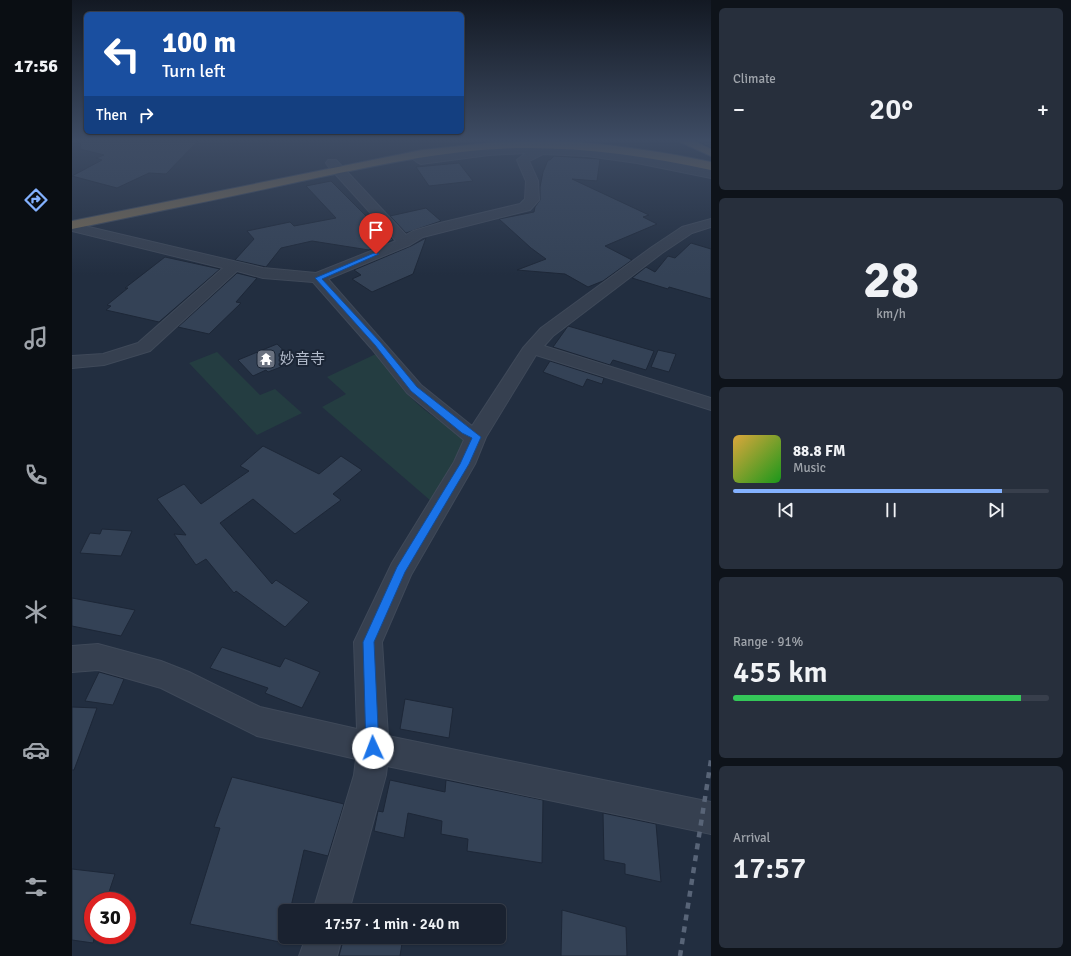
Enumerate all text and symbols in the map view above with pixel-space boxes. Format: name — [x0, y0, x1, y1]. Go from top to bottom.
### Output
text: 100 m — [162, 26, 236, 60]
icon: left — [96, 28, 148, 80]
text: 17:56 — [14, 55, 58, 77]
text: Turn left — [162, 60, 225, 82]
text: Climate — [733, 71, 776, 87]
text: 20° — [869, 91, 913, 128]
text: − — [733, 96, 745, 123]
text: + — [1037, 96, 1049, 123]
icon: right — [135, 104, 157, 126]
text: Then — [96, 106, 127, 124]
icon: directions — [22, 186, 50, 214]
pin — [359, 213, 393, 254]
icon: arrive — [365, 219, 387, 241]
text: 28 — [863, 248, 919, 312]
text: km/h — [876, 306, 906, 322]
icon: music — [22, 324, 50, 352]
temple icon: 妙音寺 — [255, 348, 277, 370]
place label: 妙音寺 — [280, 350, 325, 368]
text: 88.8 FM — [793, 442, 845, 460]
text: Music — [793, 460, 826, 476]
icon: phone — [22, 461, 50, 489]
icon: previous — [775, 499, 797, 521]
icon: pause — [880, 499, 902, 521]
icon: next — [985, 499, 1007, 521]
icon: climate — [22, 598, 50, 626]
text: Range · 91% — [733, 634, 803, 650]
text: 455 km — [733, 654, 828, 691]
position arrow — [352, 727, 394, 769]
icon: car — [22, 736, 50, 764]
text: Arrival — [733, 830, 770, 846]
text: 17:57 — [733, 850, 806, 887]
icon: filters — [22, 873, 50, 901]
speed limit sign: 30 — [84, 892, 136, 944]
text: 17:57 · 1 min · 240 m — [325, 915, 459, 933]

